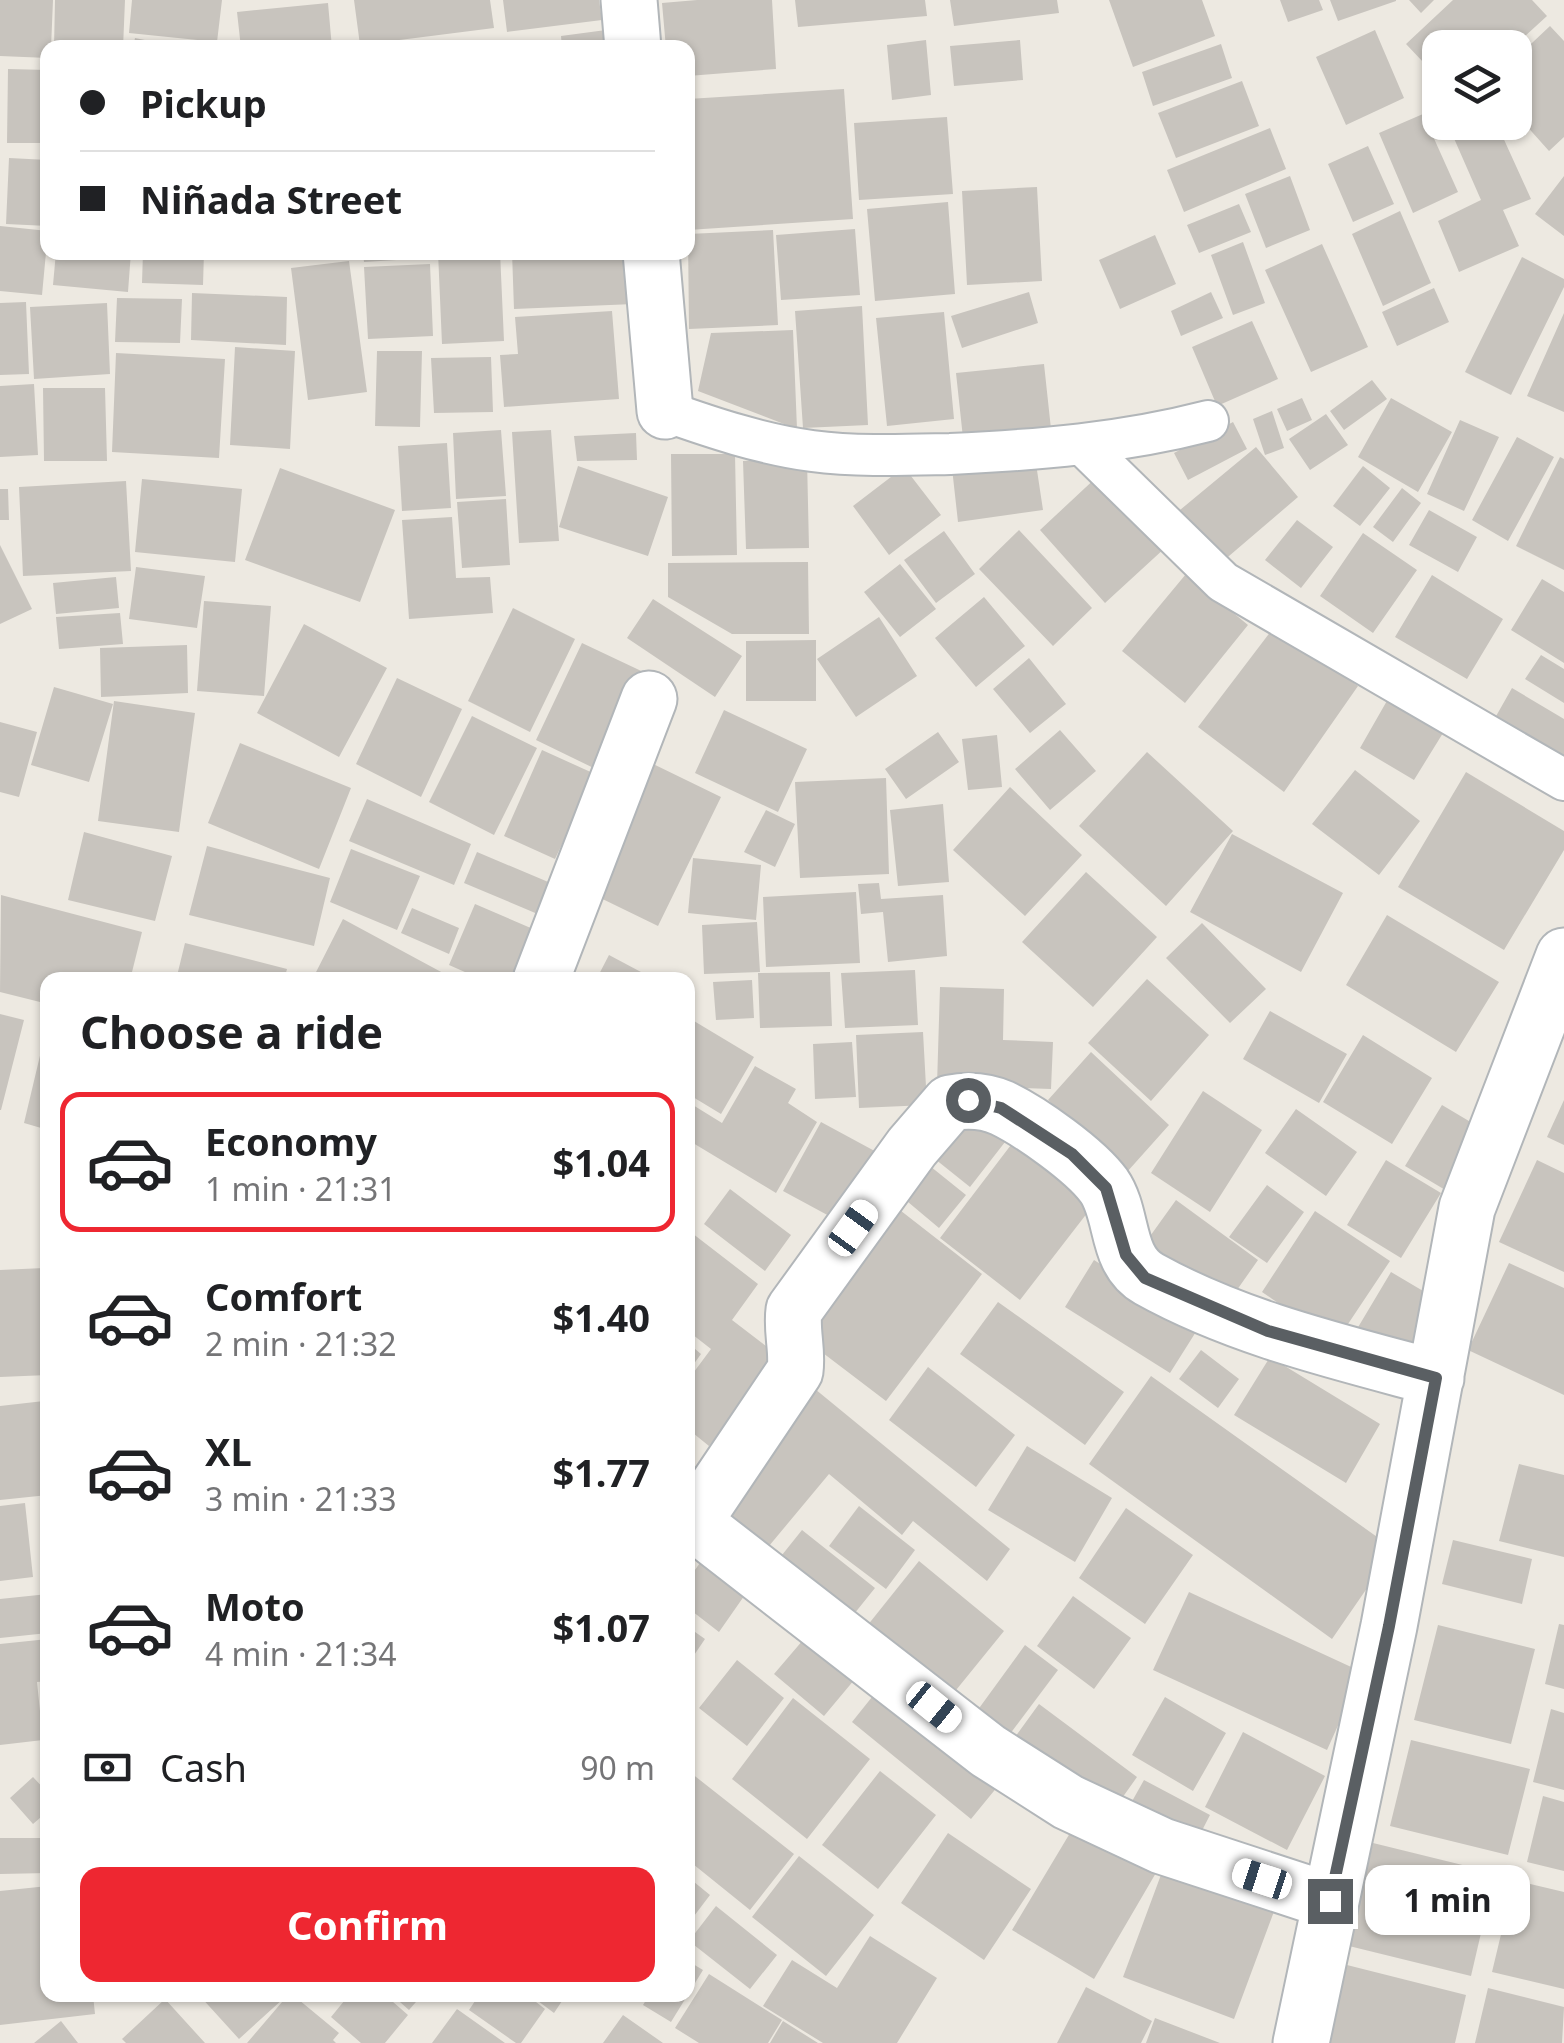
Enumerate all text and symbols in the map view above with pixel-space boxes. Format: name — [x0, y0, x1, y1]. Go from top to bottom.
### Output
map controls — [1422, 30, 1532, 140]
button: layers — [1422, 30, 1532, 140]
text: Pickup — [140, 77, 267, 129]
text: Niñada Street — [140, 173, 402, 225]
text: Choose a ride — [80, 1001, 383, 1062]
route start — [946, 1078, 991, 1123]
text: Economy — [205, 1115, 377, 1167]
icon: car — [85, 1117, 175, 1207]
text: $1.04 — [552, 1136, 650, 1188]
text: 1 min · 21:31 — [205, 1167, 397, 1210]
car — [823, 1195, 883, 1261]
text: Comfort — [205, 1270, 362, 1322]
icon: car — [85, 1272, 175, 1362]
text: $1.40 — [552, 1291, 650, 1343]
text: 2 min · 21:32 — [205, 1322, 397, 1365]
text: XL — [205, 1425, 252, 1477]
icon: car — [85, 1427, 175, 1517]
text: $1.77 — [552, 1446, 650, 1498]
text: 3 min · 21:33 — [205, 1477, 397, 1520]
text: Moto — [205, 1580, 305, 1632]
icon: car — [85, 1582, 175, 1672]
text: $1.07 — [552, 1601, 650, 1653]
text: 4 min · 21:34 — [205, 1632, 397, 1675]
car — [901, 1676, 967, 1738]
icon: cash — [80, 1740, 135, 1795]
text: Cash — [160, 1741, 247, 1793]
text: 90 m — [580, 1746, 655, 1789]
car — [1229, 1855, 1295, 1903]
callout: 1 min — [1365, 1866, 1530, 1936]
button: Confirm — [80, 1867, 655, 1982]
text: 1 min — [1403, 1878, 1492, 1921]
route end — [1308, 1879, 1353, 1924]

